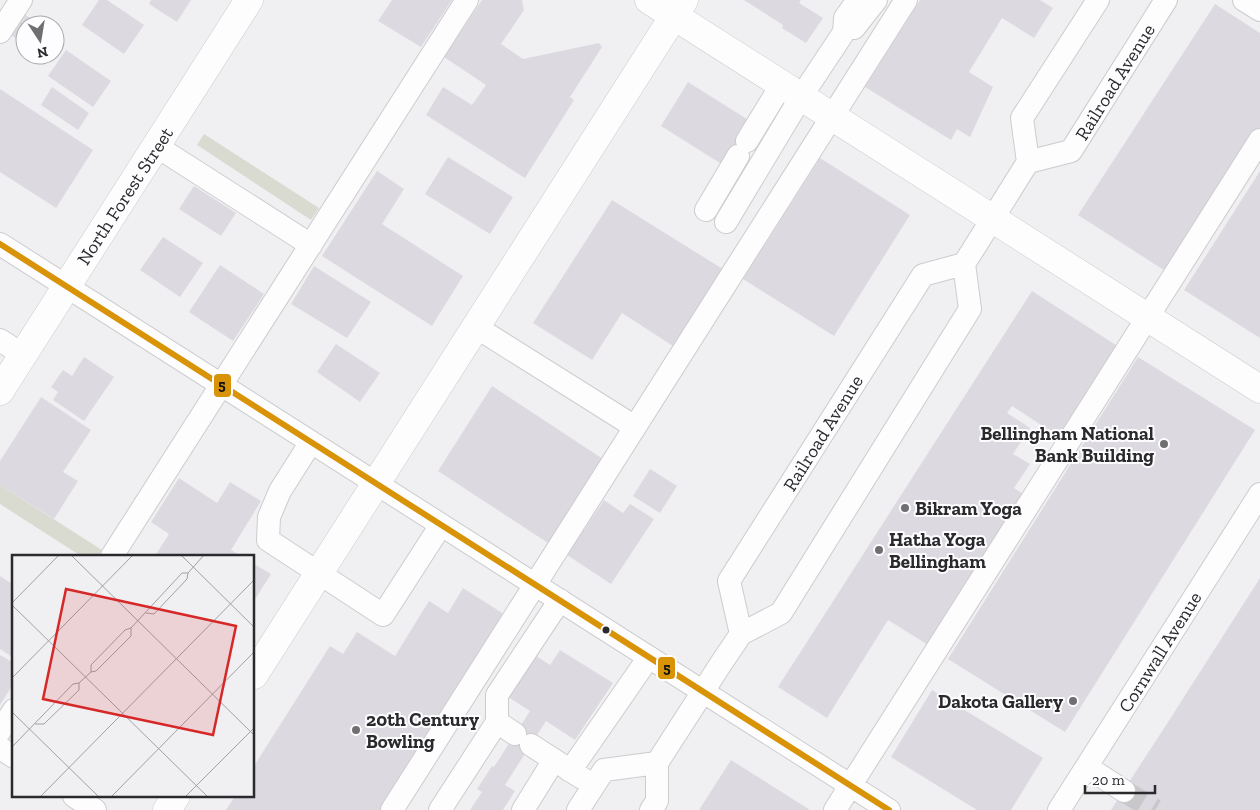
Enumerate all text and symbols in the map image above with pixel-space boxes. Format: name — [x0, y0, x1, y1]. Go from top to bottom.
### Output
north arrow — [15, 15, 65, 65]
street label: Railroad Avenue — [1070, 20, 1160, 144]
text: N — [35, 43, 50, 62]
street label: North Forest Street — [72, 123, 178, 269]
street label: Railroad Avenue — [778, 371, 868, 495]
line badge: 5 — [213, 373, 232, 398]
text: 5 — [218, 377, 226, 394]
place label: Bellingham National Bank Building — [981, 422, 1155, 467]
marker: Bellingham National Bank Building — [1158, 438, 1170, 450]
place label: Bikram Yoga — [915, 497, 1022, 520]
marker: Bikram Yoga — [899, 502, 911, 514]
place label: Hatha Yoga Bellingham — [889, 528, 986, 573]
marker: Hatha Yoga Bellingham — [873, 544, 885, 556]
inset map — [12, 555, 255, 798]
street label: Cornwall Avenue — [1114, 587, 1206, 717]
unlabelled marker — [601, 625, 611, 635]
line badge: 5 — [657, 656, 676, 680]
text: 5 — [663, 660, 671, 677]
place label: Dakota Gallery — [938, 690, 1063, 713]
marker: Dakota Gallery — [1067, 695, 1079, 707]
place label: 20th Century Bowling — [366, 708, 479, 753]
marker: 20th Century Bowling — [350, 724, 362, 736]
scale bar — [1085, 762, 1155, 794]
text: 20 m — [1092, 771, 1125, 789]

